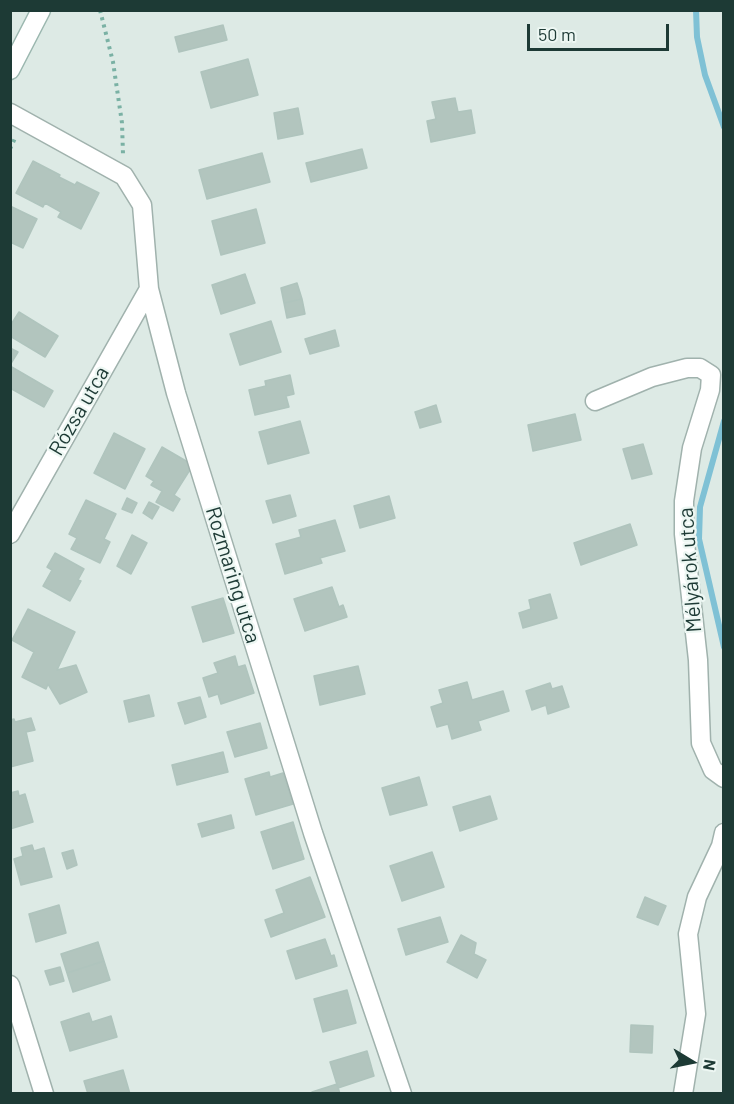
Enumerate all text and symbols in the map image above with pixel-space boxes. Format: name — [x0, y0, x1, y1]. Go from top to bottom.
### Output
scale bar — [530, 12, 672, 50]
text: 50 m — [538, 23, 576, 45]
street label: Rózsa utca — [43, 362, 115, 460]
street label: Rozmaring utca — [200, 504, 266, 646]
street label: Mélyárok utca — [673, 507, 707, 633]
north arrow — [662, 1032, 722, 1092]
text: N — [700, 1058, 720, 1072]

